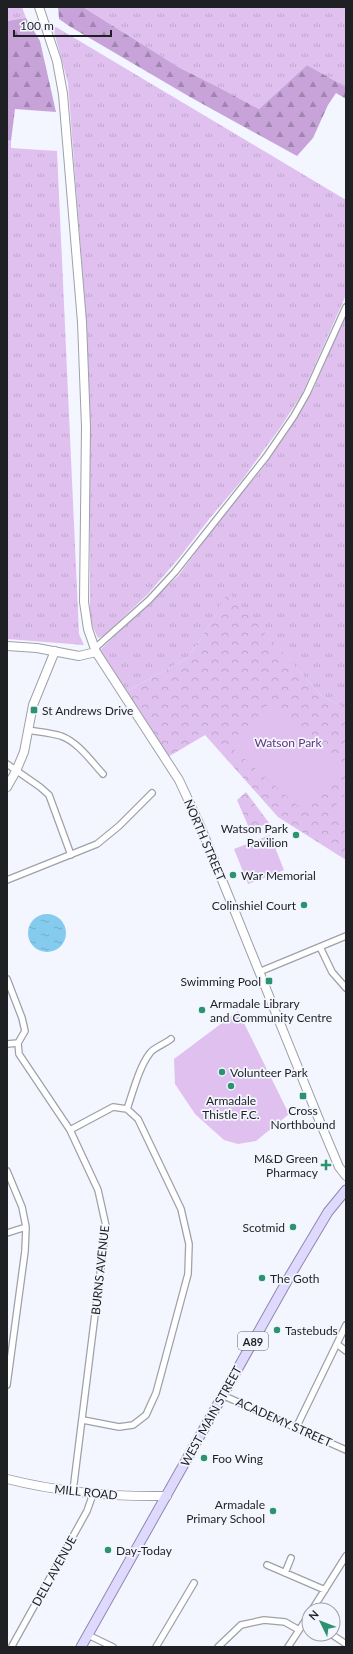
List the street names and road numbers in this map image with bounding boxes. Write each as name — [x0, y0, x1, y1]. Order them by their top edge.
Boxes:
street label: NORTH STREET — [181, 797, 229, 883]
street label: BURNS AVENUE — [88, 1224, 112, 1315]
road number: A89 — [238, 1332, 268, 1350]
street label: WEST MAIN STREET — [177, 1363, 245, 1469]
street label: ACADEMY STREET — [234, 1394, 334, 1450]
street label: MILL ROAD — [54, 1481, 118, 1503]
street label: DELL AVENUE — [28, 1533, 80, 1609]

